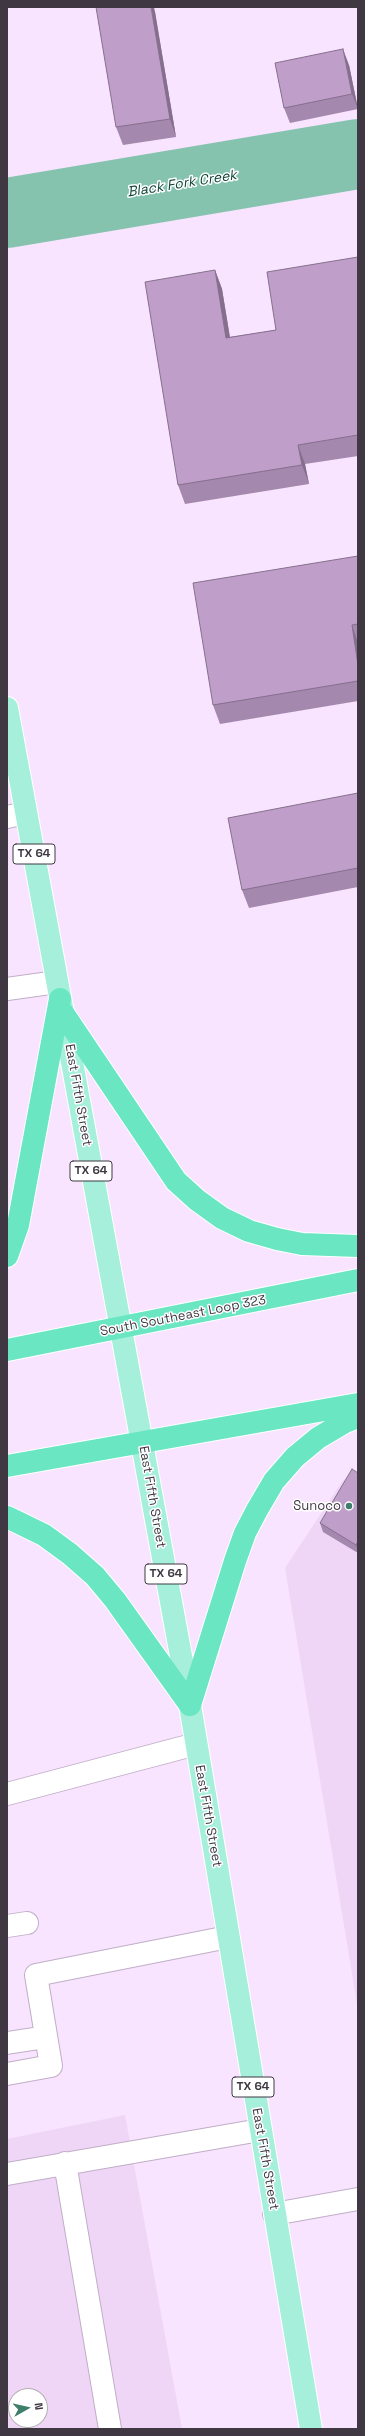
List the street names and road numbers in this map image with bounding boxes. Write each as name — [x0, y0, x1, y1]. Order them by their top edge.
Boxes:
road number: TX 64 — [13, 844, 55, 864]
street label: East Fifth Street — [61, 1043, 95, 1147]
road number: TX 64 — [70, 1161, 112, 1181]
street label: South Southeast Loop 323 — [99, 1292, 267, 1340]
street label: East Fifth Street — [135, 1445, 169, 1549]
road number: TX 64 — [145, 1564, 187, 1584]
street label: East Fifth Street — [191, 1764, 225, 1868]
road number: TX 64 — [232, 2077, 274, 2097]
street label: East Fifth Street — [248, 2107, 282, 2211]

